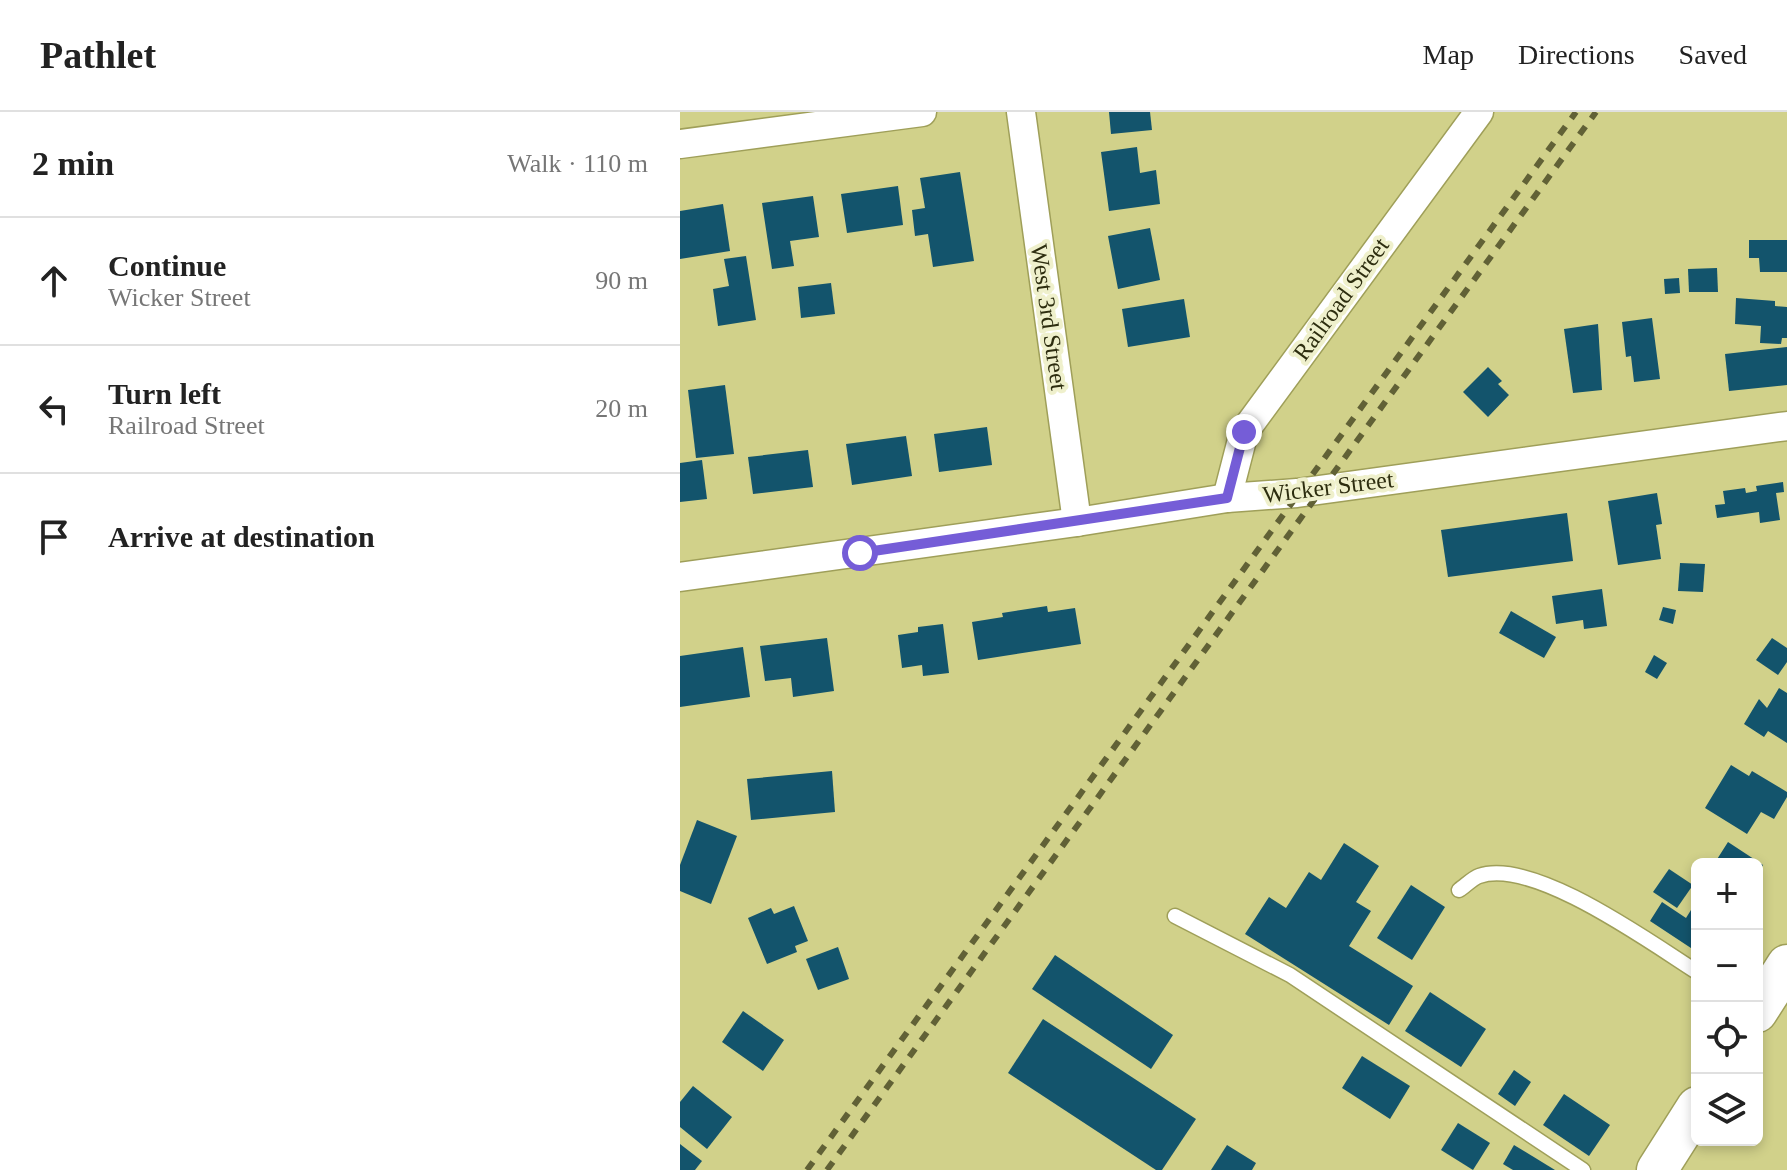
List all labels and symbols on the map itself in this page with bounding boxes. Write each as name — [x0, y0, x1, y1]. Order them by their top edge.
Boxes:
street label: Railroad Street — [1288, 233, 1394, 365]
street label: West 3rd Street — [1026, 242, 1072, 392]
route end — [1226, 414, 1262, 450]
street label: Wicker Street — [1261, 466, 1395, 508]
route start — [842, 535, 878, 571]

